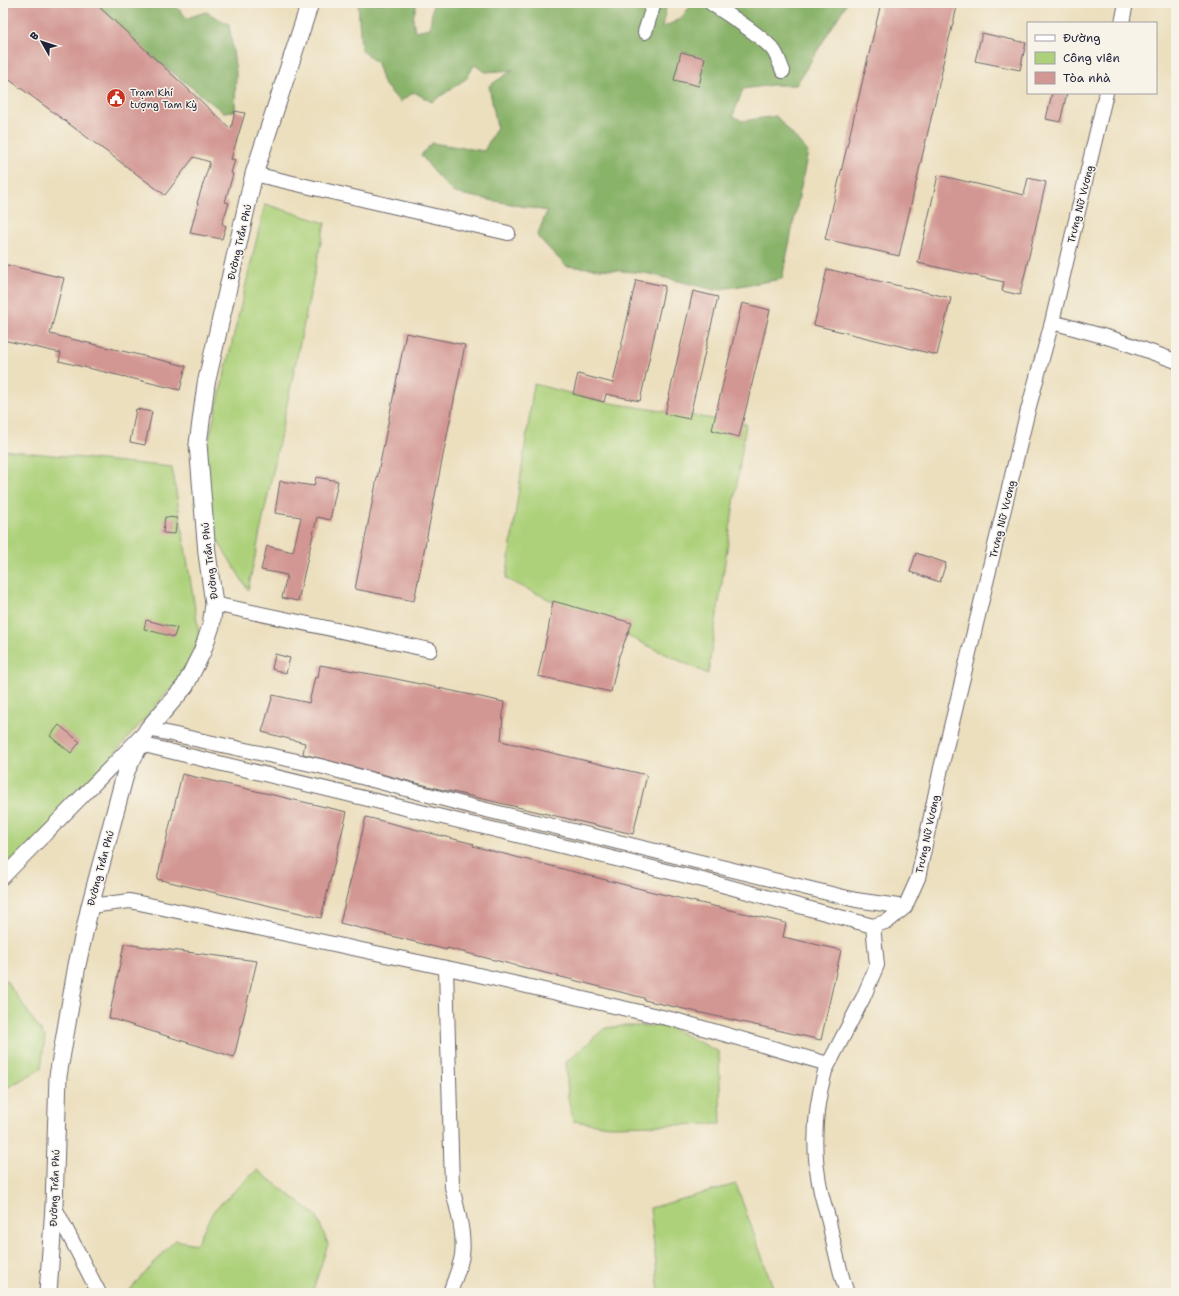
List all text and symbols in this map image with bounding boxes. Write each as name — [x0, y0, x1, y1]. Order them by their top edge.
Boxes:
north arrow — [22, 22, 62, 62]
legend — [1027, 22, 1157, 94]
text: B — [27, 29, 43, 43]
text: Đường — [1063, 30, 1101, 46]
text: Công viên — [1063, 50, 1120, 66]
text: Tòa nhà — [1063, 70, 1111, 86]
place label: Trạm Khí tượng Tam Kỳ — [130, 86, 197, 111]
public building icon: Trạm Khí tượng Tam Kỳ — [105, 87, 127, 109]
street label: Trưng Nữ Vương — [1065, 164, 1096, 244]
street label: Đường Trần Phú — [224, 203, 255, 281]
street label: Trưng Nữ Vương — [987, 479, 1018, 559]
street label: Đường Trần Phú — [198, 522, 221, 600]
street label: Trưng Nữ Vương — [913, 794, 942, 875]
street label: Đường Trần Phú — [84, 829, 117, 907]
street label: Đường Trần Phú — [47, 1149, 62, 1227]

